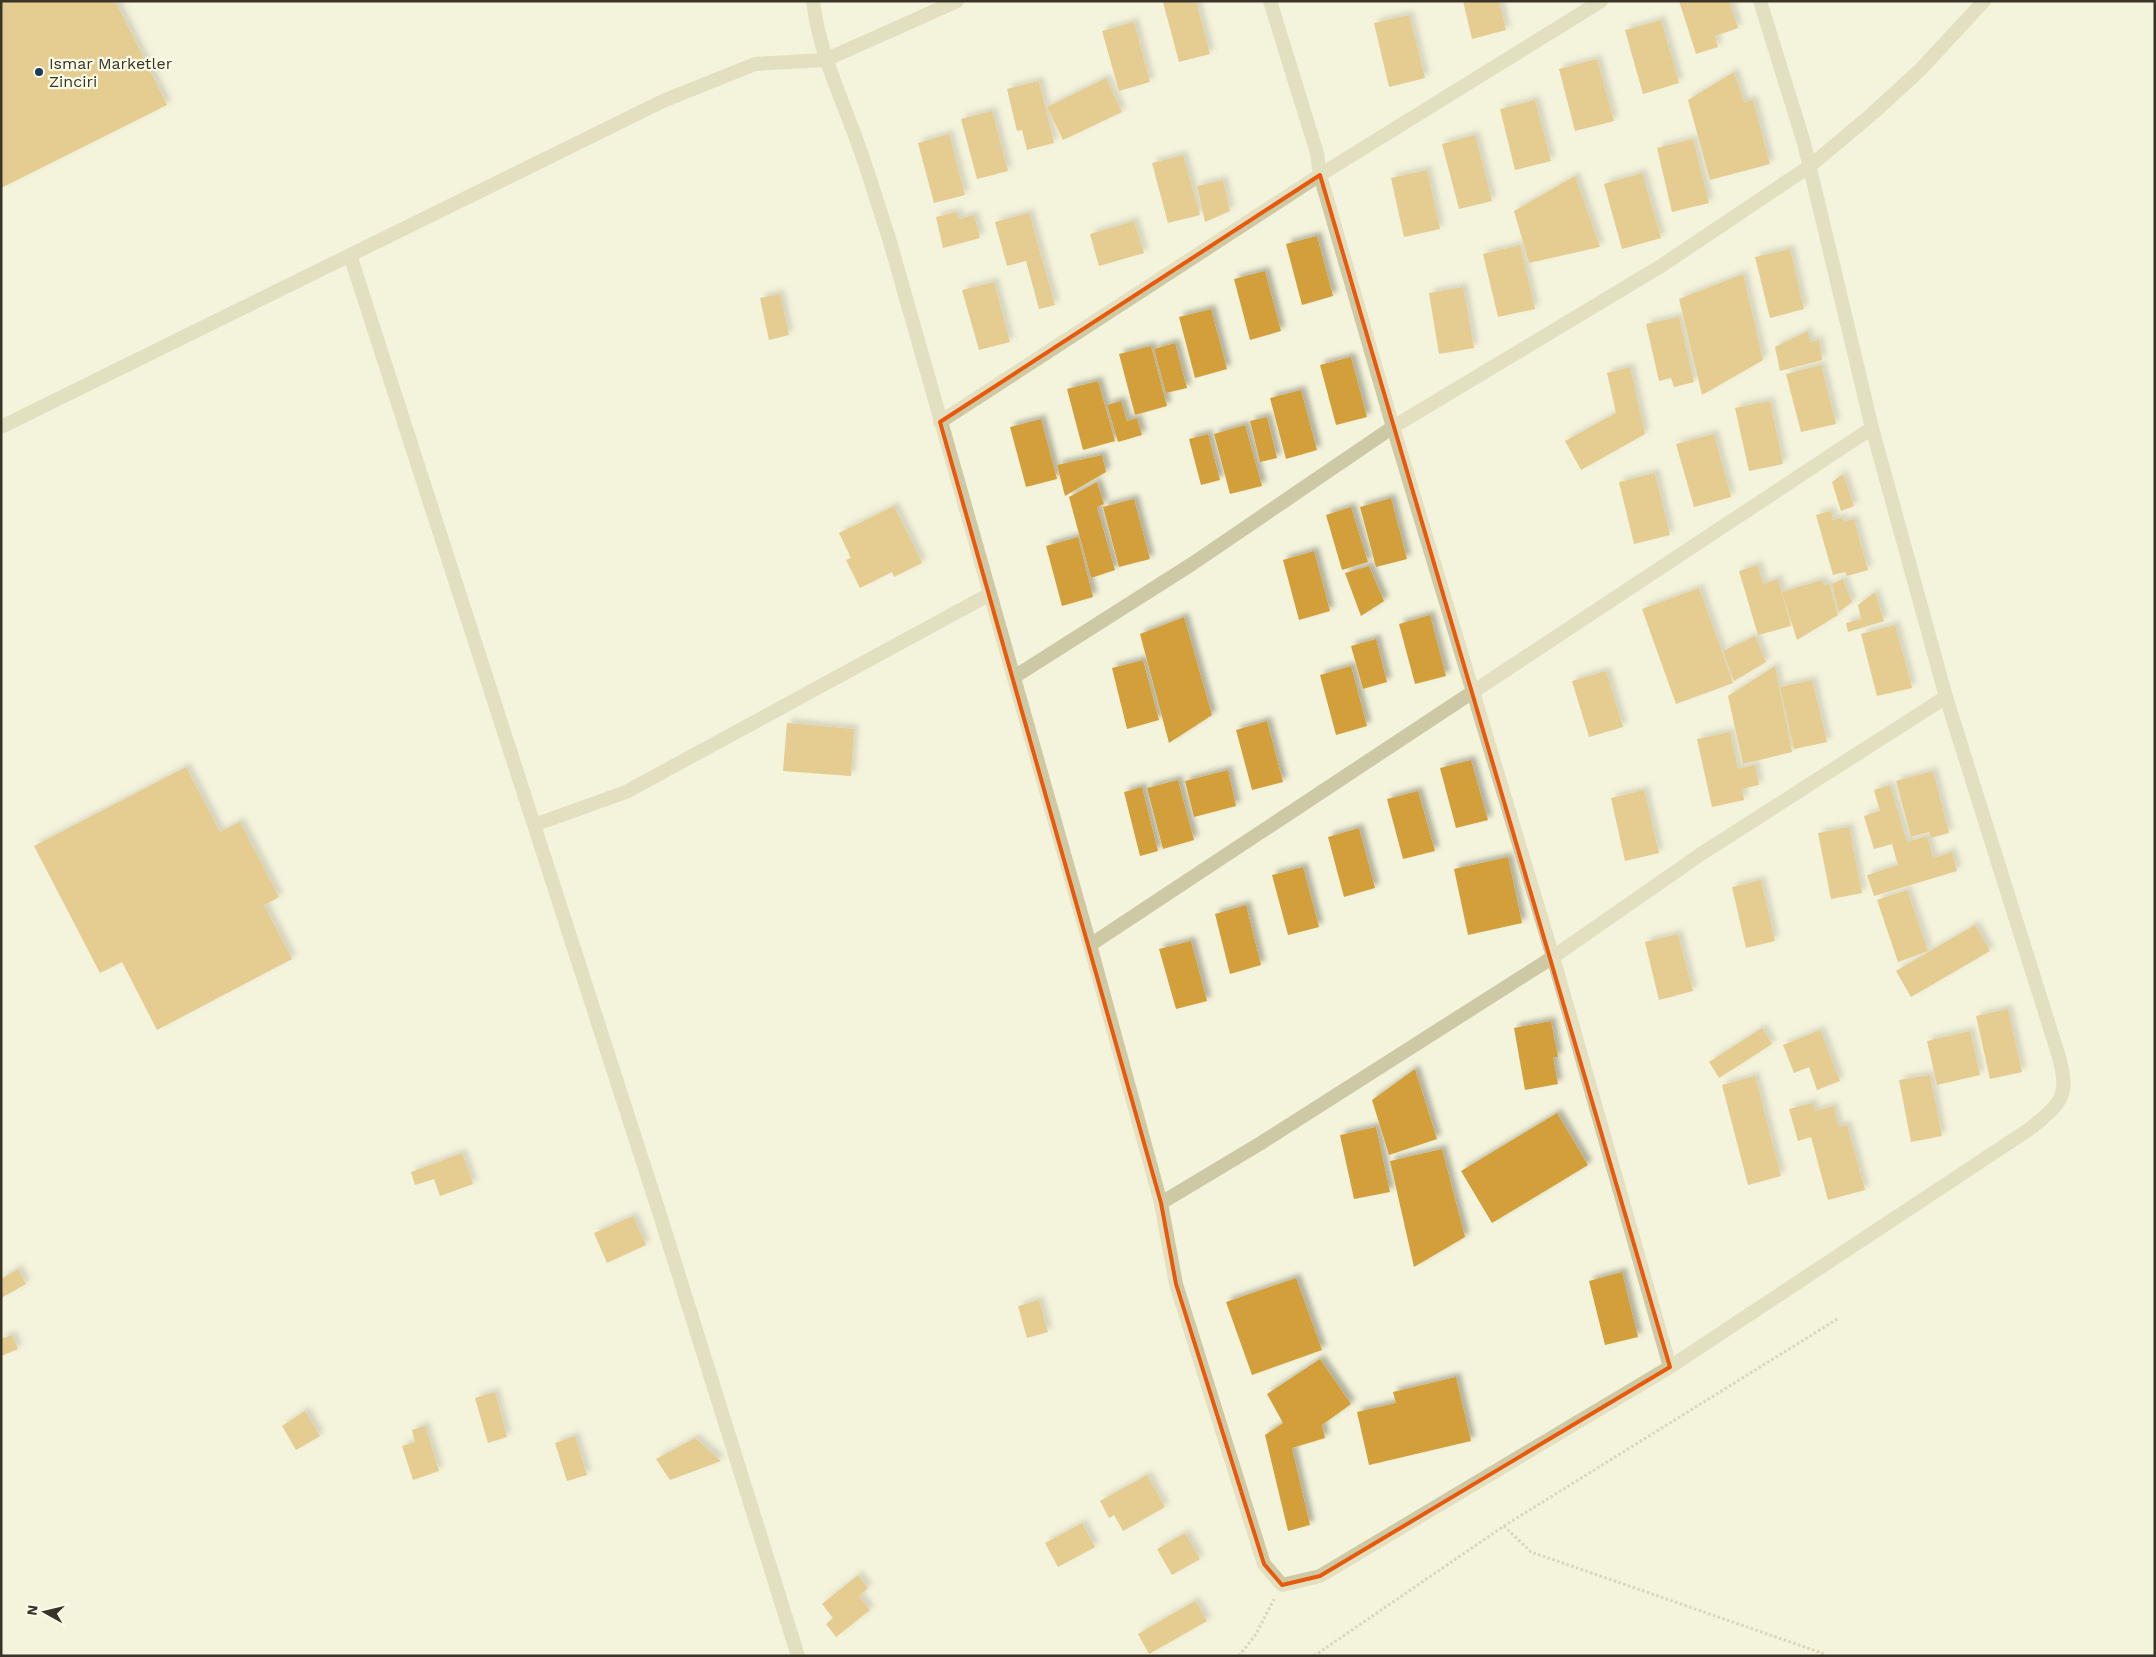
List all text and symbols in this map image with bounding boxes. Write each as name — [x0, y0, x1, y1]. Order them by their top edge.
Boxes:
place label: Ismar Marketler Zinciri — [49, 54, 173, 91]
marker: Ismar Marketler Zinciri — [33, 66, 45, 78]
north arrow — [20, 1587, 70, 1637]
text: N — [23, 1604, 41, 1616]

